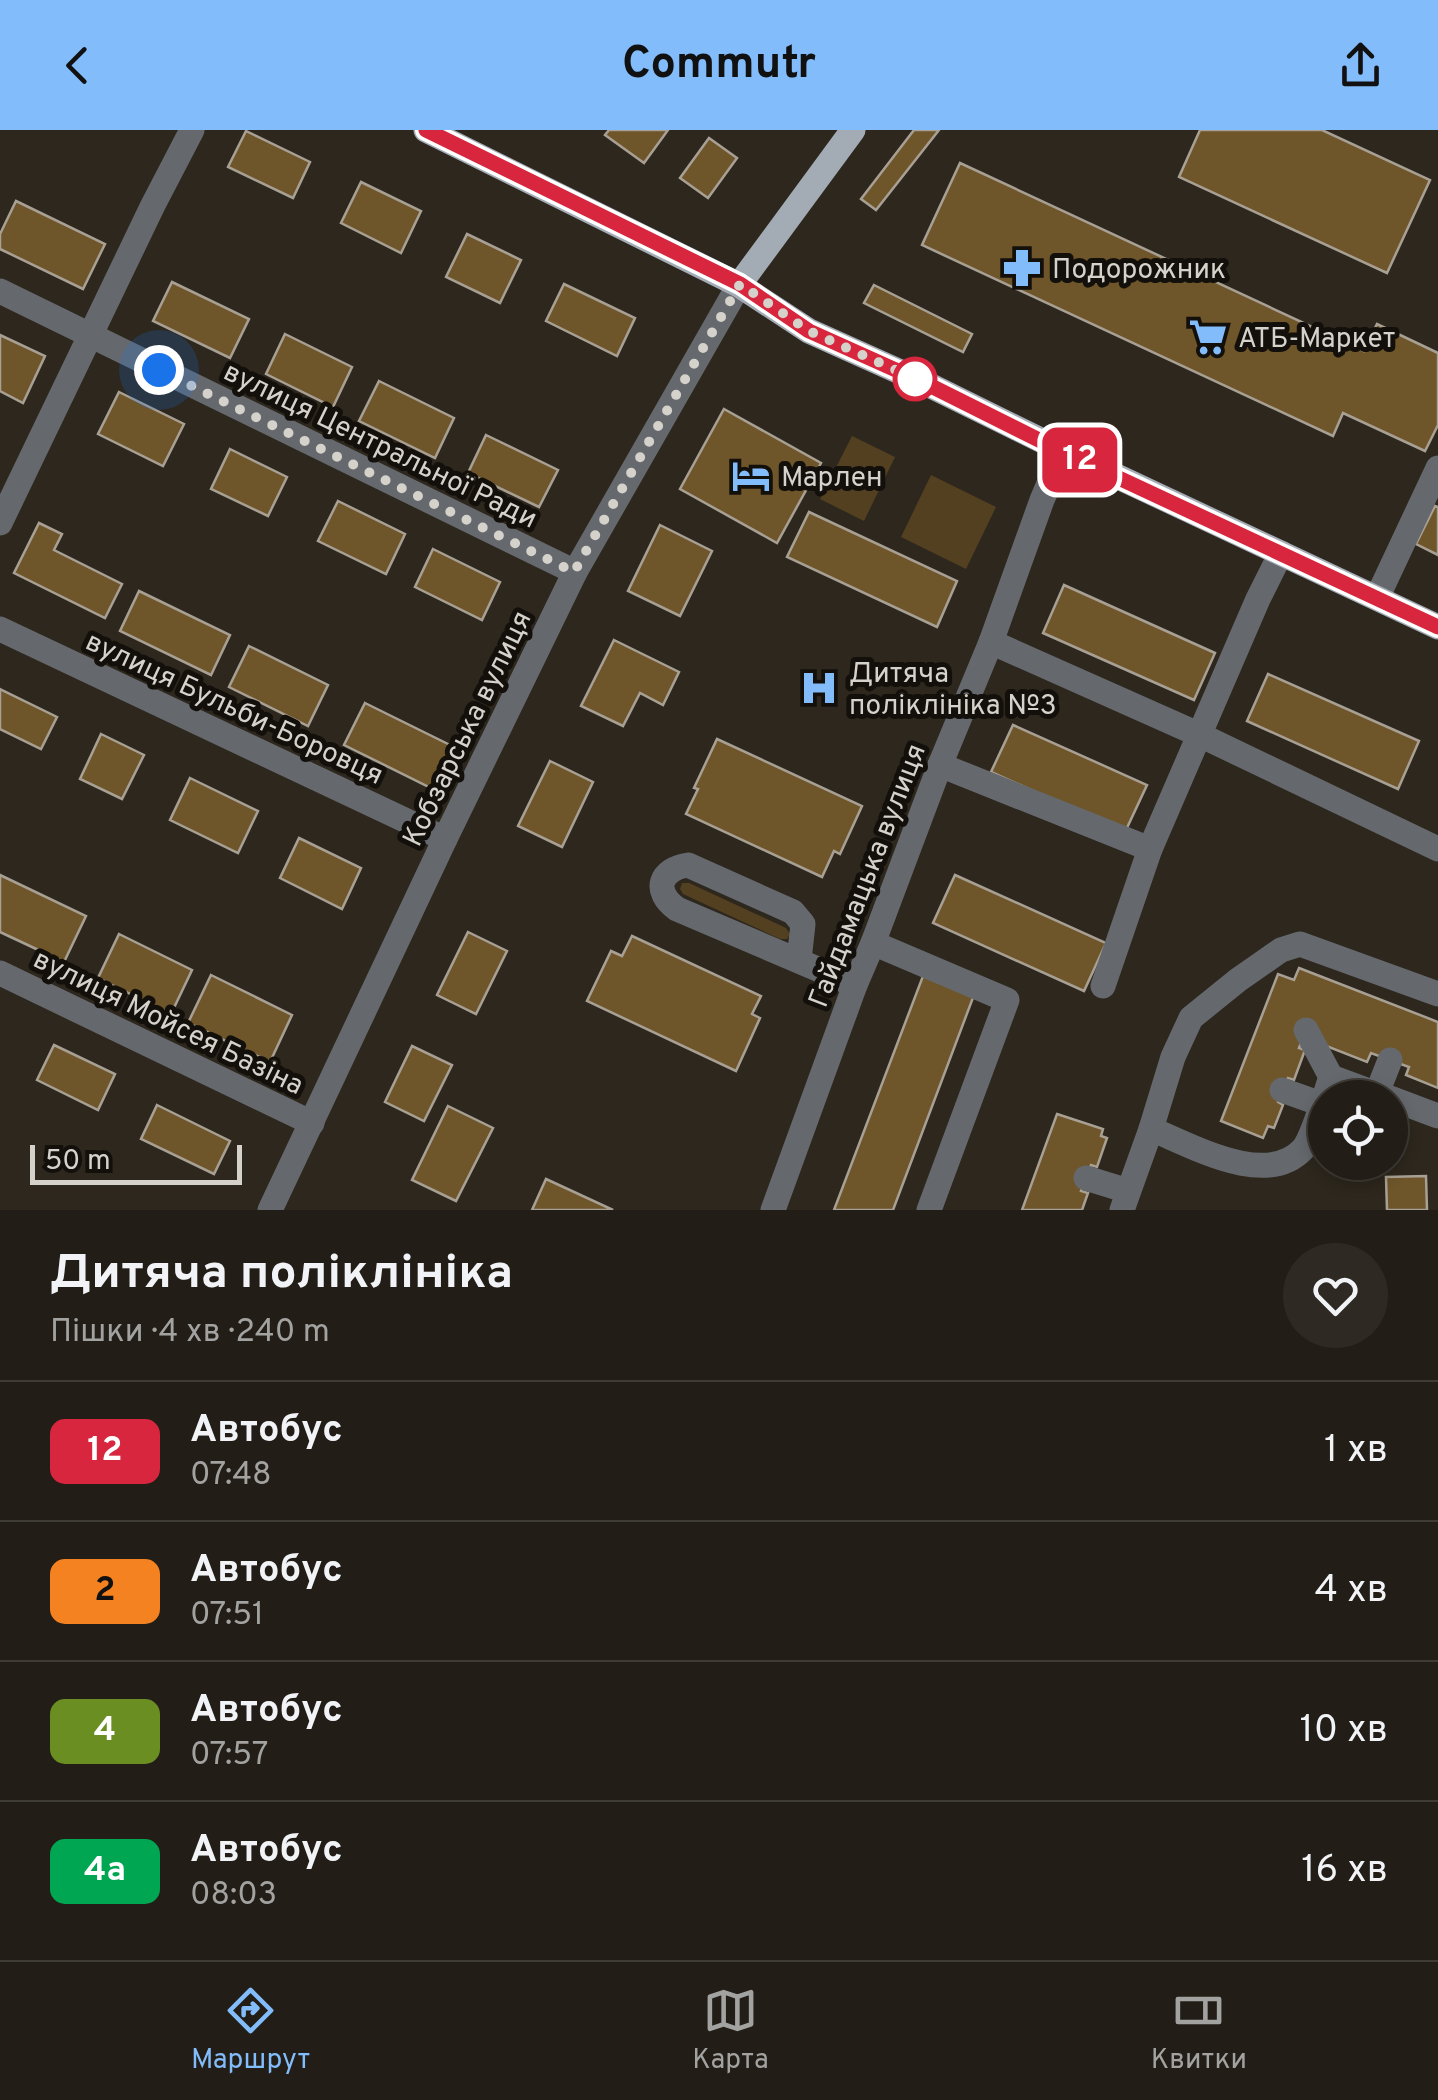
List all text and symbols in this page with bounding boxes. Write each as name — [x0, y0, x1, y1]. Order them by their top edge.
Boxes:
text: Commutr — [622, 37, 816, 94]
icon: back — [50, 38, 105, 93]
icon: share — [1333, 38, 1388, 93]
pharmacy icon: Подорожник — [1001, 247, 1043, 289]
place label: Подорожник — [1052, 253, 1226, 289]
supermarket icon: АТБ-Маркет — [1187, 316, 1229, 358]
place label: АТБ-Маркет — [1238, 322, 1395, 358]
your location — [134, 345, 184, 395]
street label: вулиця Центральної Ради — [217, 355, 542, 538]
unlabelled marker — [894, 358, 936, 400]
line badge: 12 — [1035, 428, 1125, 492]
text: 12 — [1062, 438, 1098, 482]
hotel icon: Марлен — [730, 455, 772, 497]
place label: Марлен — [781, 461, 883, 497]
street label: Кобзарська вулиця — [396, 606, 541, 853]
street label: вулиця Бульби-Боровця — [79, 625, 388, 795]
place label: Дитяча поліклініка №3 — [849, 657, 1057, 725]
hospital icon: Дитяча поліклініка №3 — [798, 667, 840, 709]
street label: Гайдамацька вулиця — [802, 739, 936, 1013]
street label: вулиця Мойсея Базіна — [27, 943, 309, 1105]
map controls — [1308, 1080, 1408, 1180]
button: locate — [1308, 1080, 1408, 1180]
scale bar — [30, 1140, 242, 1184]
text: 50 m — [45, 1144, 111, 1180]
button: heart — [1283, 1243, 1388, 1348]
text: Дитяча поліклініка — [50, 1245, 513, 1305]
text: Пішки · 4 хв · 240 m — [50, 1313, 330, 1353]
text: Автобус — [190, 1407, 343, 1456]
text: 1 хв — [1324, 1427, 1388, 1476]
text: 12 — [87, 1429, 123, 1473]
text: 07:48 — [190, 1456, 272, 1496]
text: Автобус — [190, 1547, 343, 1596]
text: 4 хв — [1314, 1567, 1388, 1616]
text: 2 — [94, 1569, 116, 1613]
text: 07:51 — [190, 1596, 264, 1636]
text: Автобус — [190, 1687, 343, 1736]
text: 10 хв — [1299, 1707, 1388, 1756]
text: 4 — [94, 1709, 116, 1753]
text: 07:57 — [190, 1736, 268, 1776]
text: Автобус — [190, 1827, 343, 1876]
text: 16 хв — [1301, 1847, 1388, 1896]
text: 4а — [84, 1849, 126, 1893]
text: 08:03 — [190, 1876, 277, 1916]
tab: Маршрут — [191, 1983, 310, 2079]
tab: Карта — [692, 1983, 769, 2079]
tab: Квитки — [1151, 1983, 1247, 2079]

